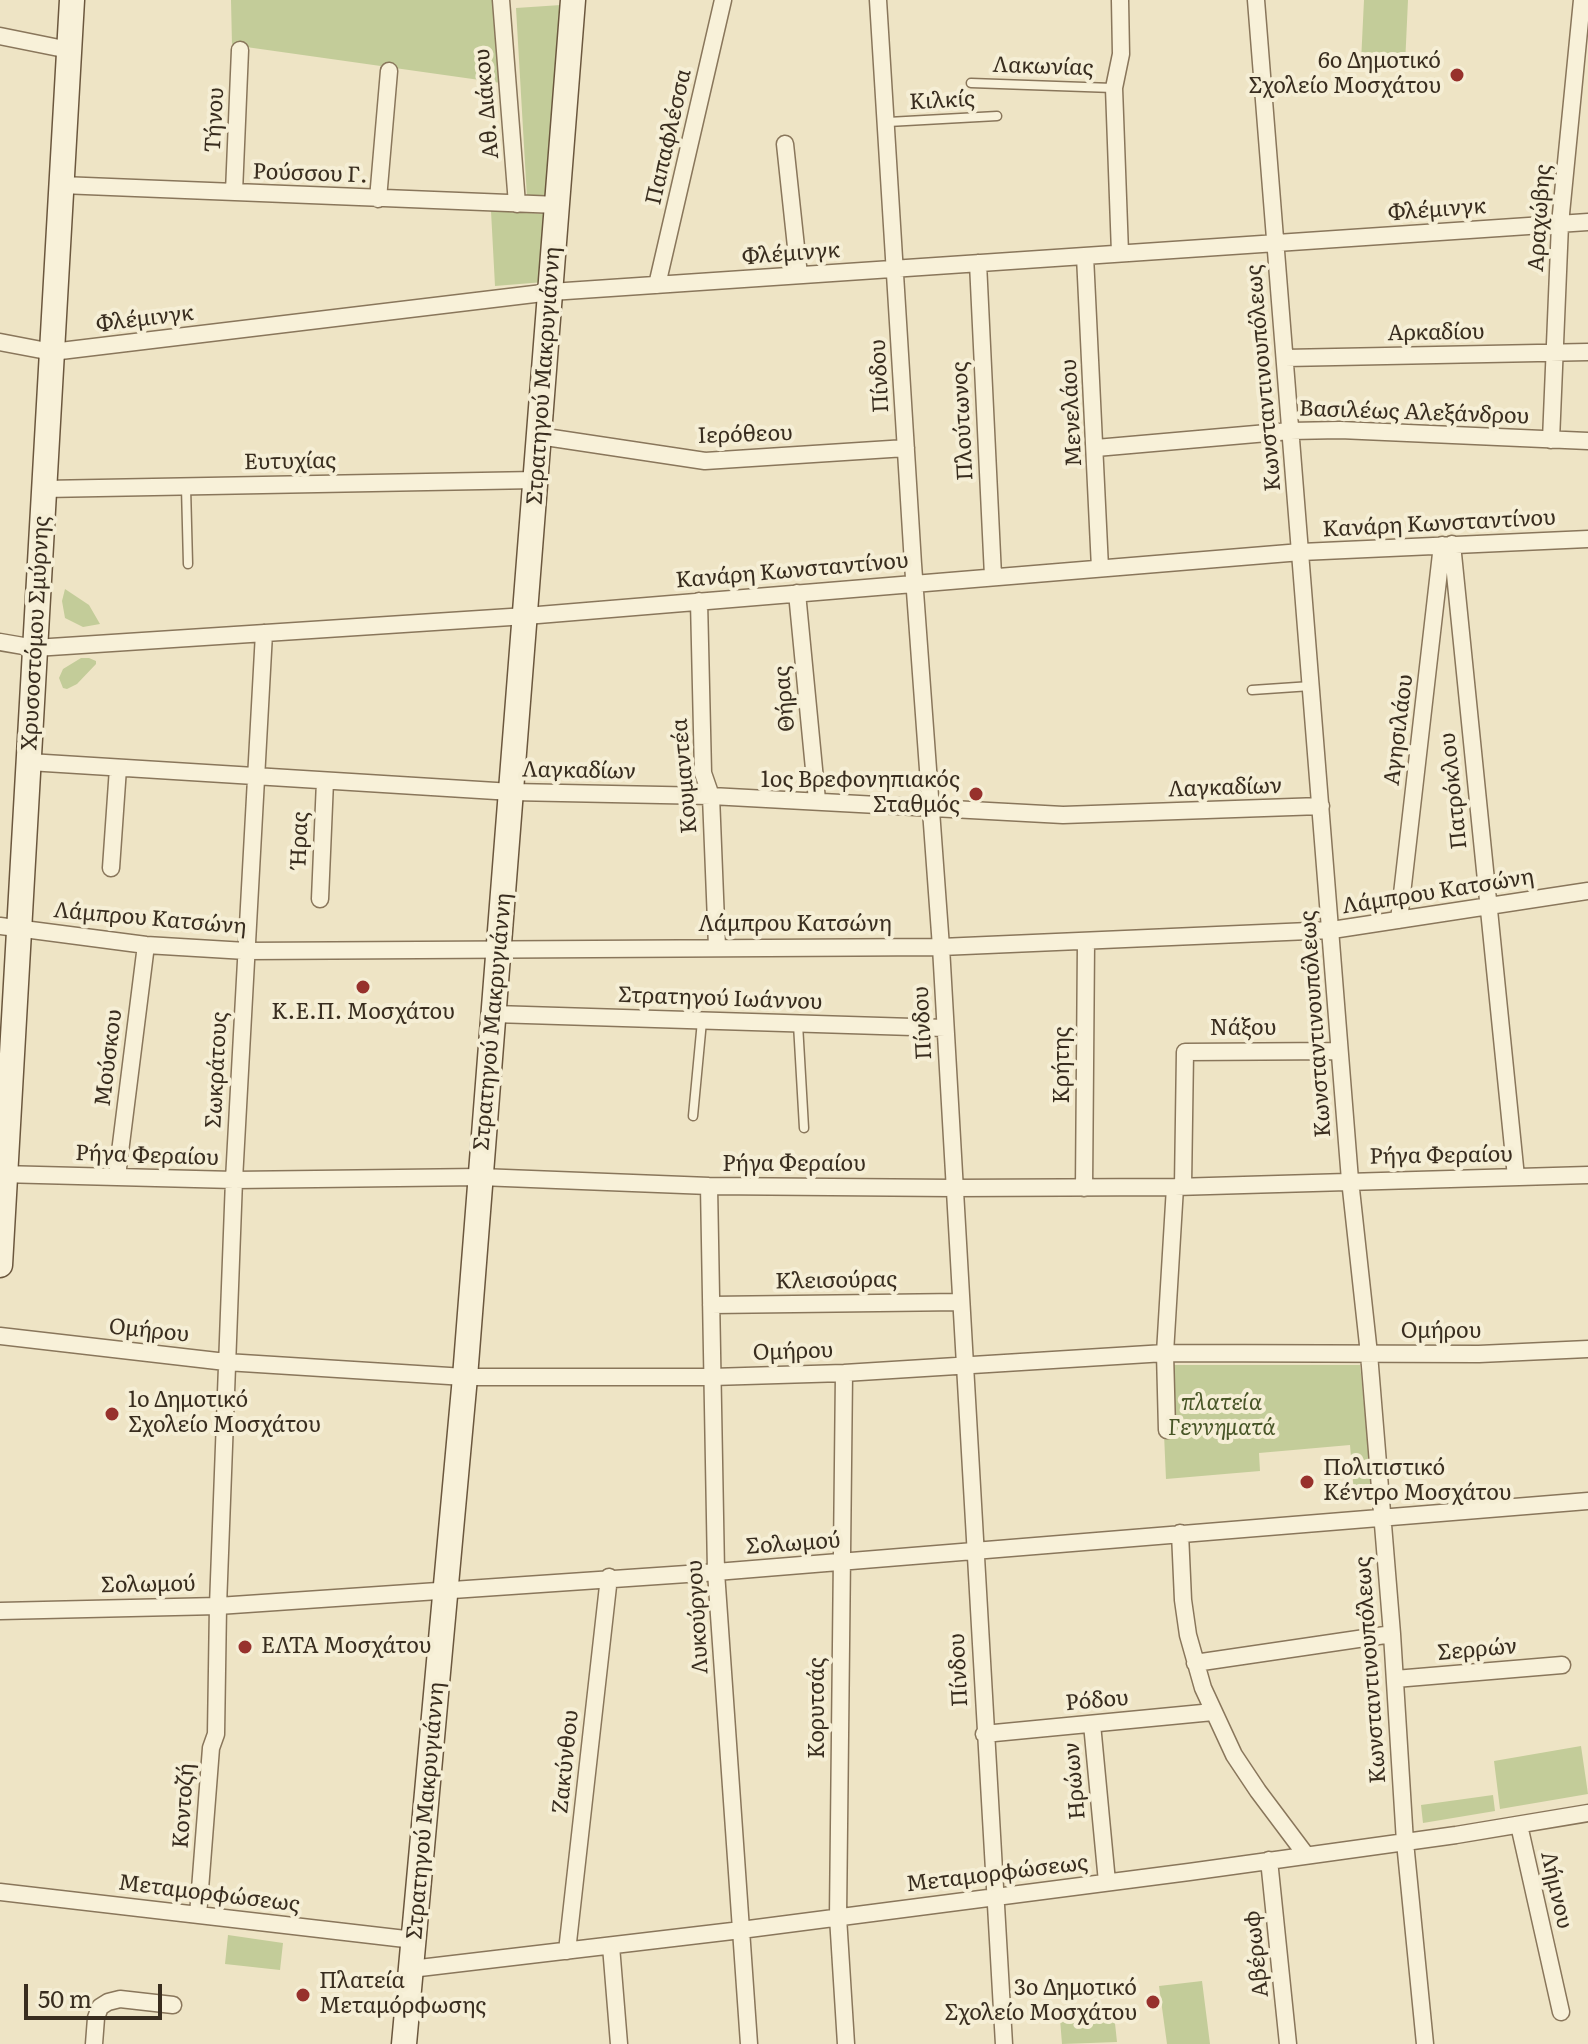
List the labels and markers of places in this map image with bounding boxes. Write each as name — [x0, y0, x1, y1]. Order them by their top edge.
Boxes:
place label: 6ο Δημοτικό Σχολείο Μοσχάτου — [1248, 49, 1441, 100]
marker: 6ο Δημοτικό Σχολείο Μοσχάτου — [1448, 66, 1466, 84]
place label: 1ος Βρεφονηπιακός Σταθμός — [761, 768, 960, 820]
marker: 1ος Βρεφονηπιακός Σταθμός — [967, 785, 985, 803]
marker: Κ.Ε.Π. Μοσχάτου — [354, 978, 372, 996]
place label: Κ.Ε.Π. Μοσχάτου — [271, 1000, 455, 1026]
place label: 1ο Δημοτικό Σχολείο Μοσχάτου — [128, 1388, 321, 1440]
marker: 1ο Δημοτικό Σχολείο Μοσχάτου — [103, 1405, 121, 1423]
place label: Πολιτιστικό Κέντρο Μοσχάτου — [1323, 1456, 1511, 1508]
marker: Πολιτιστικό Κέντρο Μοσχάτου — [1298, 1473, 1316, 1491]
place label: ΕΛΤΑ Μοσχάτου — [261, 1634, 431, 1660]
marker: ΕΛΤΑ Μοσχάτου — [236, 1638, 254, 1656]
place label: Πλατεία Μεταμόρφωσης — [319, 1969, 486, 2020]
place label: 3ο Δημοτικό Σχολείο Μοσχάτου — [944, 1976, 1137, 2028]
marker: Πλατεία Μεταμόρφωσης — [294, 1986, 312, 2004]
marker: 3ο Δημοτικό Σχολείο Μοσχάτου — [1144, 1993, 1162, 2011]

